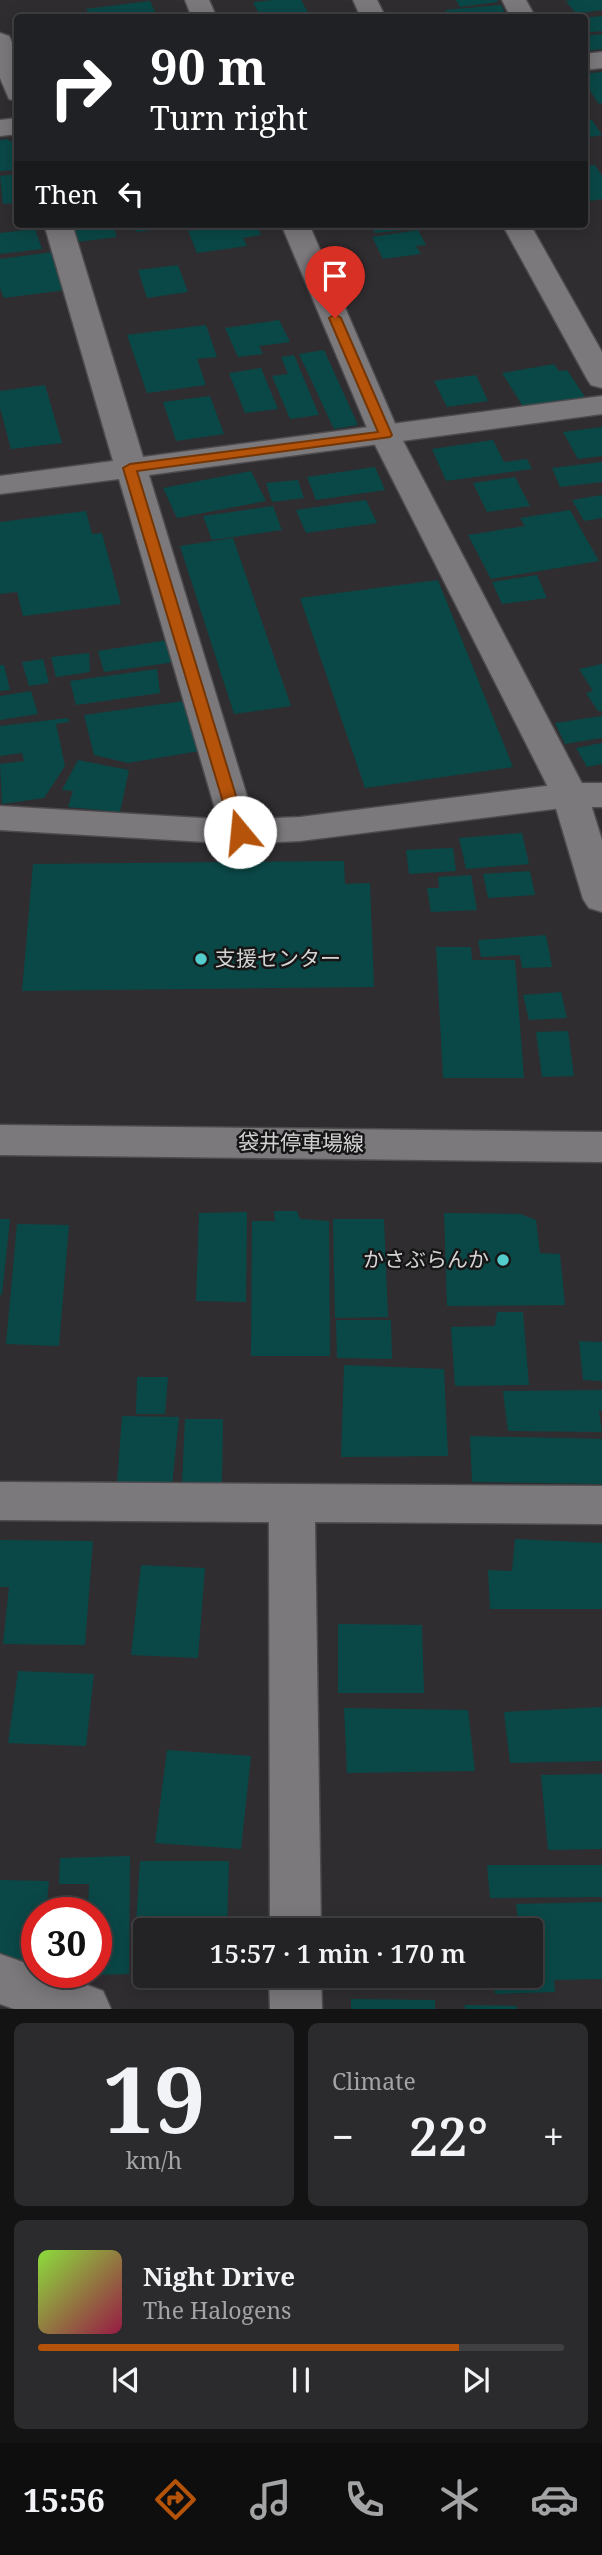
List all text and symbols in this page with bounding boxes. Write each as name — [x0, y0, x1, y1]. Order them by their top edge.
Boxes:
text: 90 m — [150, 33, 266, 99]
icon: right — [35, 42, 126, 133]
text: Turn right — [150, 96, 308, 139]
icon: left — [112, 175, 150, 213]
text: Then — [35, 176, 98, 212]
pin — [305, 246, 365, 318]
icon: arrive — [316, 257, 354, 295]
position arrow — [203, 795, 277, 869]
place label: 支援センター — [215, 944, 341, 972]
marker: 支援センター — [193, 951, 209, 967]
street label: 袋井停車場線 — [238, 1127, 364, 1157]
place label: かさぶらんか — [363, 1245, 489, 1273]
marker: かさぶらんか — [495, 1252, 511, 1268]
speed limit sign: 30 — [21, 1897, 112, 1988]
text: 15:57 · 1 min · 170 m — [210, 1935, 466, 1971]
text: 19 — [103, 2036, 205, 2160]
text: Climate — [332, 2065, 416, 2097]
text: 22° — [409, 2100, 488, 2171]
text: − — [332, 2110, 354, 2162]
text: + — [543, 2110, 564, 2162]
text: km/h — [126, 2144, 182, 2176]
text: Night Drive — [143, 2258, 295, 2294]
text: The Halogens — [143, 2294, 291, 2326]
icon: previous — [107, 2361, 145, 2399]
icon: pause — [282, 2361, 320, 2399]
icon: next — [457, 2361, 495, 2399]
icon: directions — [151, 2475, 200, 2524]
icon: music — [246, 2475, 295, 2524]
icon: phone — [340, 2475, 389, 2524]
icon: climate — [435, 2475, 484, 2524]
icon: car — [530, 2475, 579, 2524]
text: 15:56 — [23, 2478, 105, 2521]

